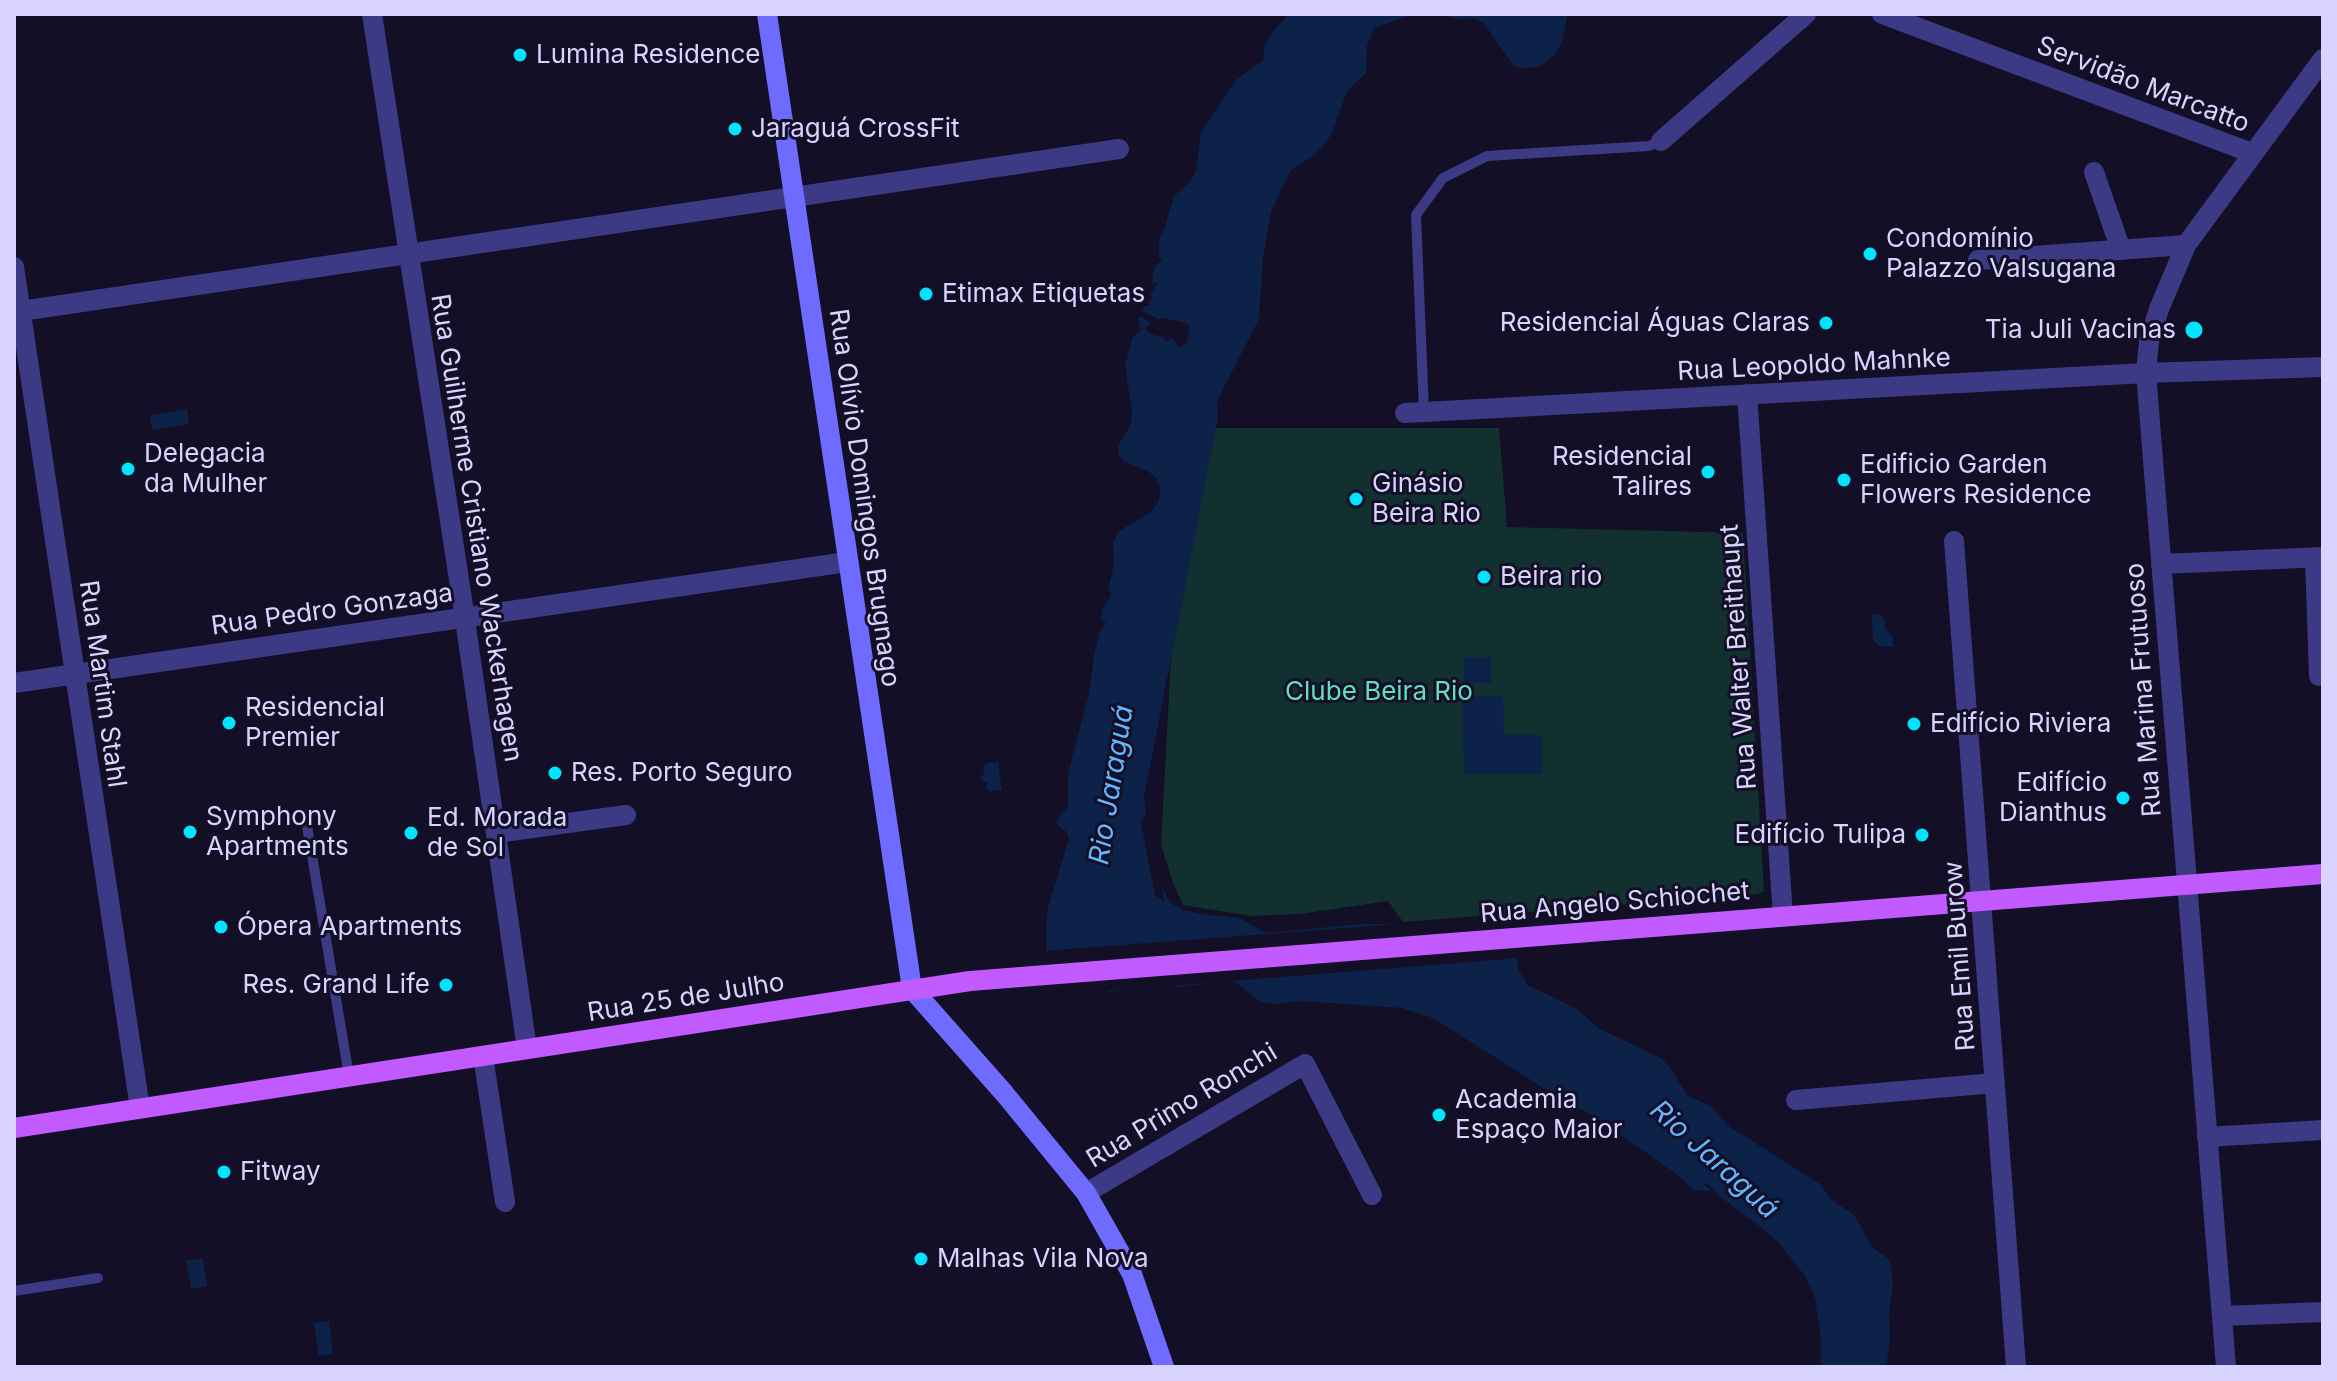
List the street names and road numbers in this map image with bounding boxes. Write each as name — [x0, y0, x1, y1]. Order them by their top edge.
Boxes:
street label: Servidão Marcatto — [2032, 30, 2254, 140]
street label: Rua Guilherme Cristiano Wackerhagen — [424, 292, 528, 764]
street label: Rua Olívio Domingos Brugnago — [822, 307, 906, 689]
street label: Rua Leopoldo Mahnke — [1676, 342, 1952, 388]
street label: Rua Walter Breithaupt — [1714, 523, 1764, 791]
street label: Rua Marina Frutuoso — [2120, 562, 2168, 818]
street label: Rua Martim Stahl — [72, 578, 132, 790]
street label: Rua Pedro Gonzaga — [209, 578, 455, 642]
street label: Rua Emil Burow — [1938, 860, 1982, 1052]
street label: Rua Angelo Schiochet — [1479, 876, 1751, 930]
street label: Rua 25 de Julho — [585, 967, 787, 1029]
street label: Rua Primo Ronchi — [1081, 1037, 1283, 1175]

